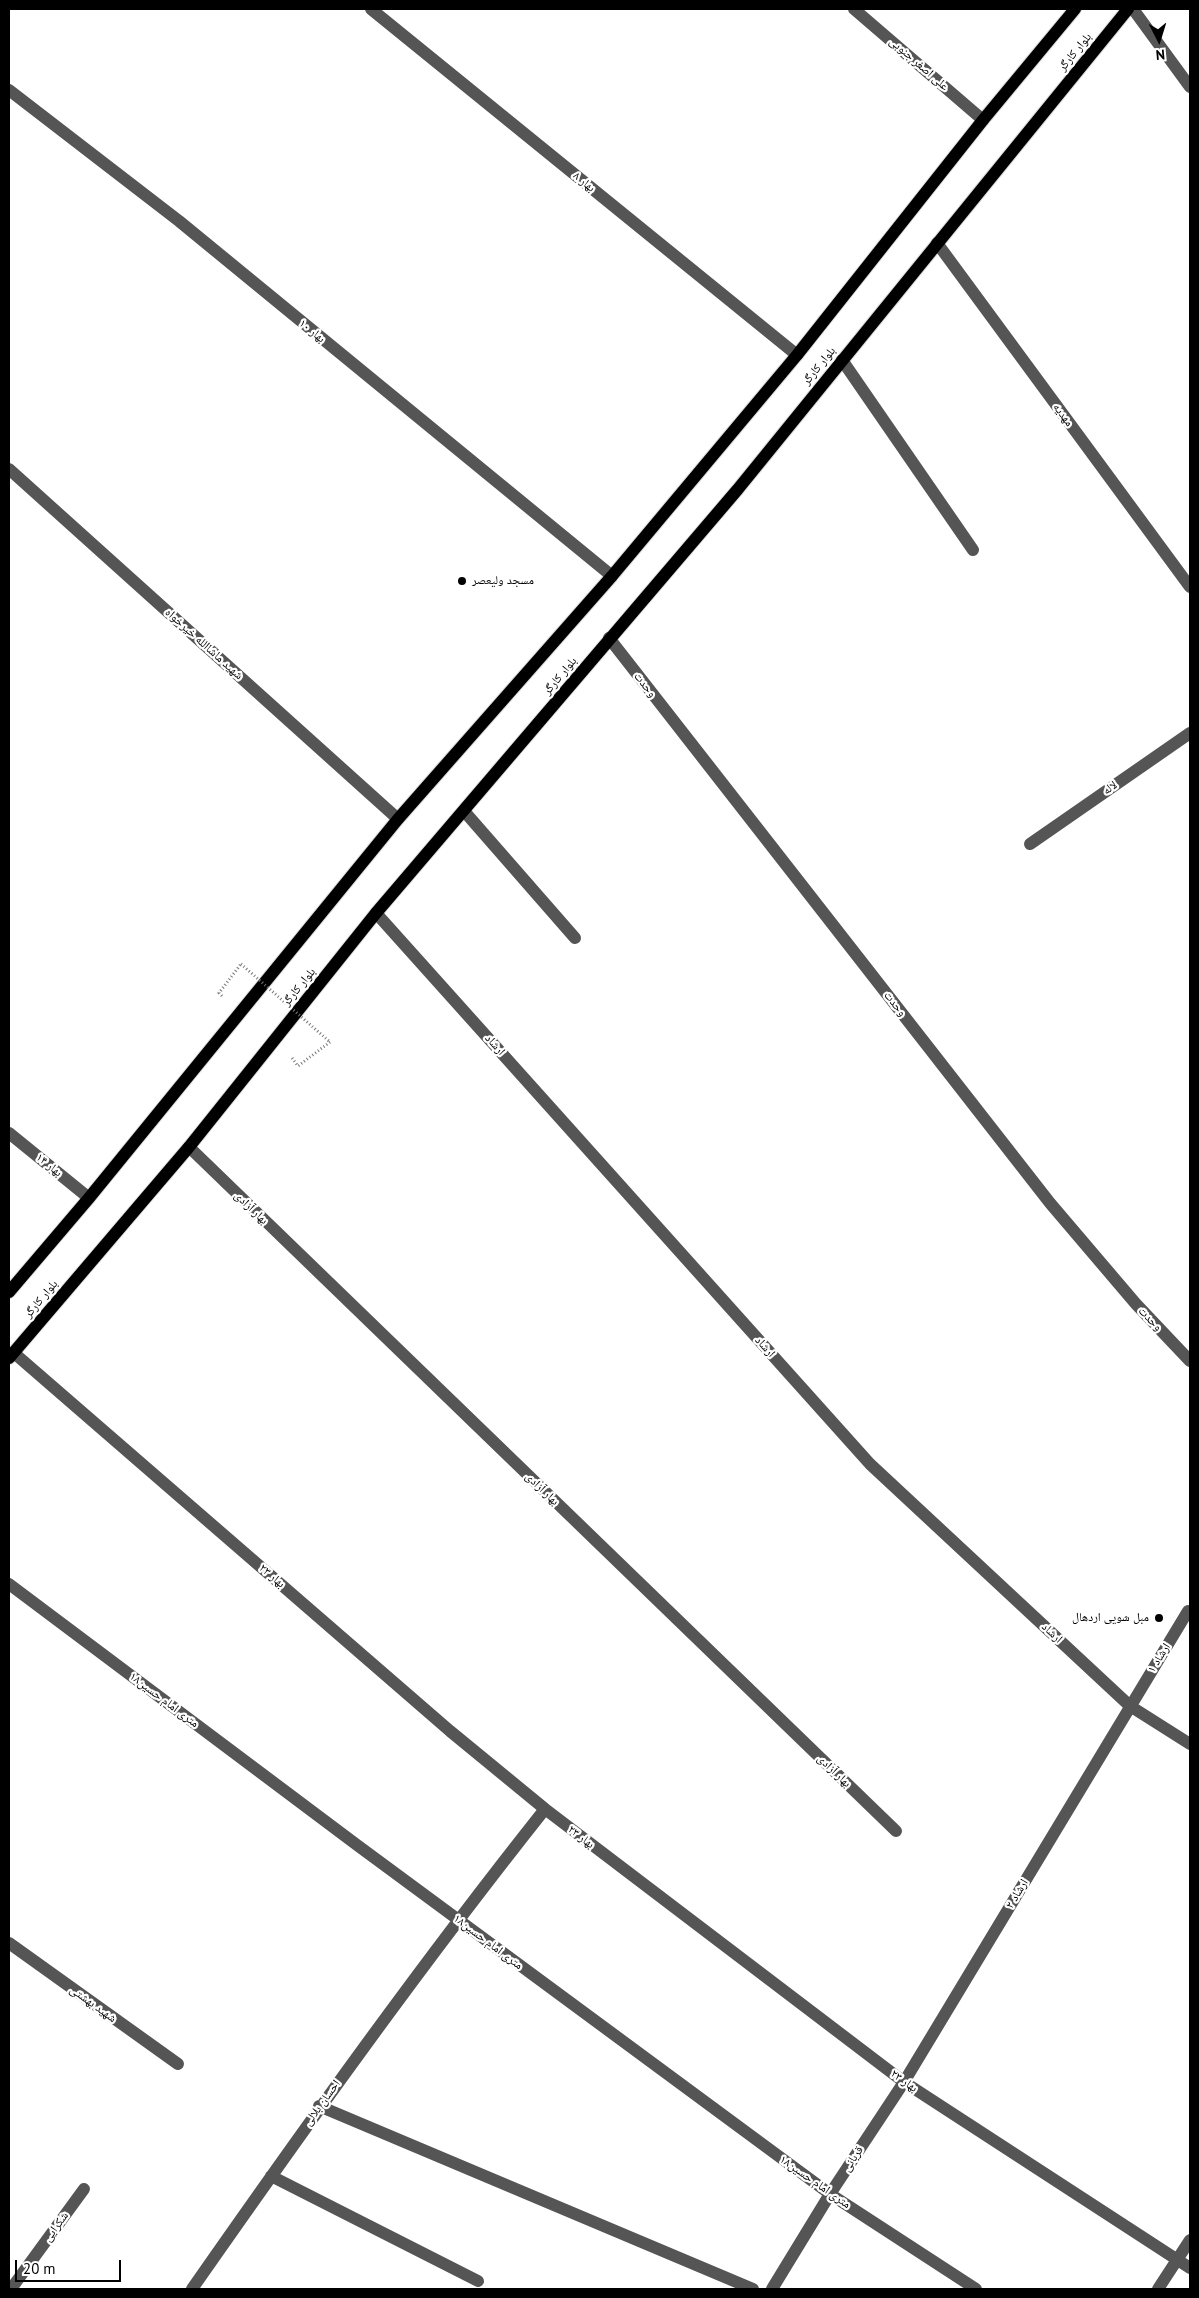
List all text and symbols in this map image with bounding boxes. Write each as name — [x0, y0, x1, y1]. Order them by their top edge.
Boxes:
north arrow — [1134, 15, 1184, 65]
street label: بلوار کارگر — [1055, 30, 1095, 74]
street label: علی اصغر جنوبی — [886, 34, 952, 94]
text: N — [1155, 46, 1166, 64]
street label: بهار ۸ — [570, 169, 598, 195]
street label: بهار ۱۰ — [296, 316, 328, 346]
street label: بلوار کارگر — [799, 344, 839, 388]
street label: مهدیه — [1050, 401, 1076, 429]
place label: مسجد ولیعصر — [472, 574, 534, 588]
marker: مسجد ولیعصر — [456, 575, 468, 587]
street label: شهید ماشاالله خیرخواه — [162, 605, 246, 683]
street label: بلوار کارگر — [540, 654, 580, 698]
street label: وحدت — [631, 669, 659, 701]
street label: لاله — [1100, 778, 1120, 798]
street label: بلوار کارگر — [279, 965, 319, 1009]
street label: وحدت — [881, 988, 909, 1020]
street label: ارشاد — [482, 1031, 508, 1059]
street label: بهار ۱۴ — [33, 1150, 65, 1180]
street label: بهار آزادی — [231, 1188, 271, 1228]
street label: بلوار کارگر — [21, 1277, 61, 1321]
street label: وحدت — [1135, 1304, 1165, 1334]
street label: ارشاد — [752, 1333, 778, 1361]
street label: بهار آزادی — [522, 1469, 562, 1509]
street label: بهار ۲۳ — [256, 1561, 288, 1591]
place label: مبل شویی اردهال — [1072, 1611, 1149, 1625]
marker: مبل شویی اردهال — [1153, 1612, 1165, 1624]
street label: ارشاد — [1039, 1620, 1065, 1646]
street label: ارشاد ۱ — [1144, 1641, 1174, 1675]
street label: ۱۸متری امام حسین — [126, 1669, 202, 1731]
street label: بهار آزادی — [814, 1751, 854, 1791]
street label: بهار ۲۳ — [565, 1822, 597, 1852]
street label: ارشاد ۲ — [1003, 1877, 1031, 1911]
street label: ۱۸متری امام حسین — [450, 1911, 526, 1973]
street label: شهید بهشتی — [67, 1982, 119, 2026]
street label: بهار ۲۳ — [888, 2067, 920, 2095]
street label: احسان بلالی — [301, 2077, 343, 2129]
street label: قربانی — [839, 2143, 867, 2175]
street label: ۱۸متری امام حسین — [777, 2152, 853, 2212]
street label: شکرایی — [40, 2209, 72, 2245]
scale bar — [18, 2250, 124, 2282]
text: 20 m — [23, 2259, 56, 2278]

